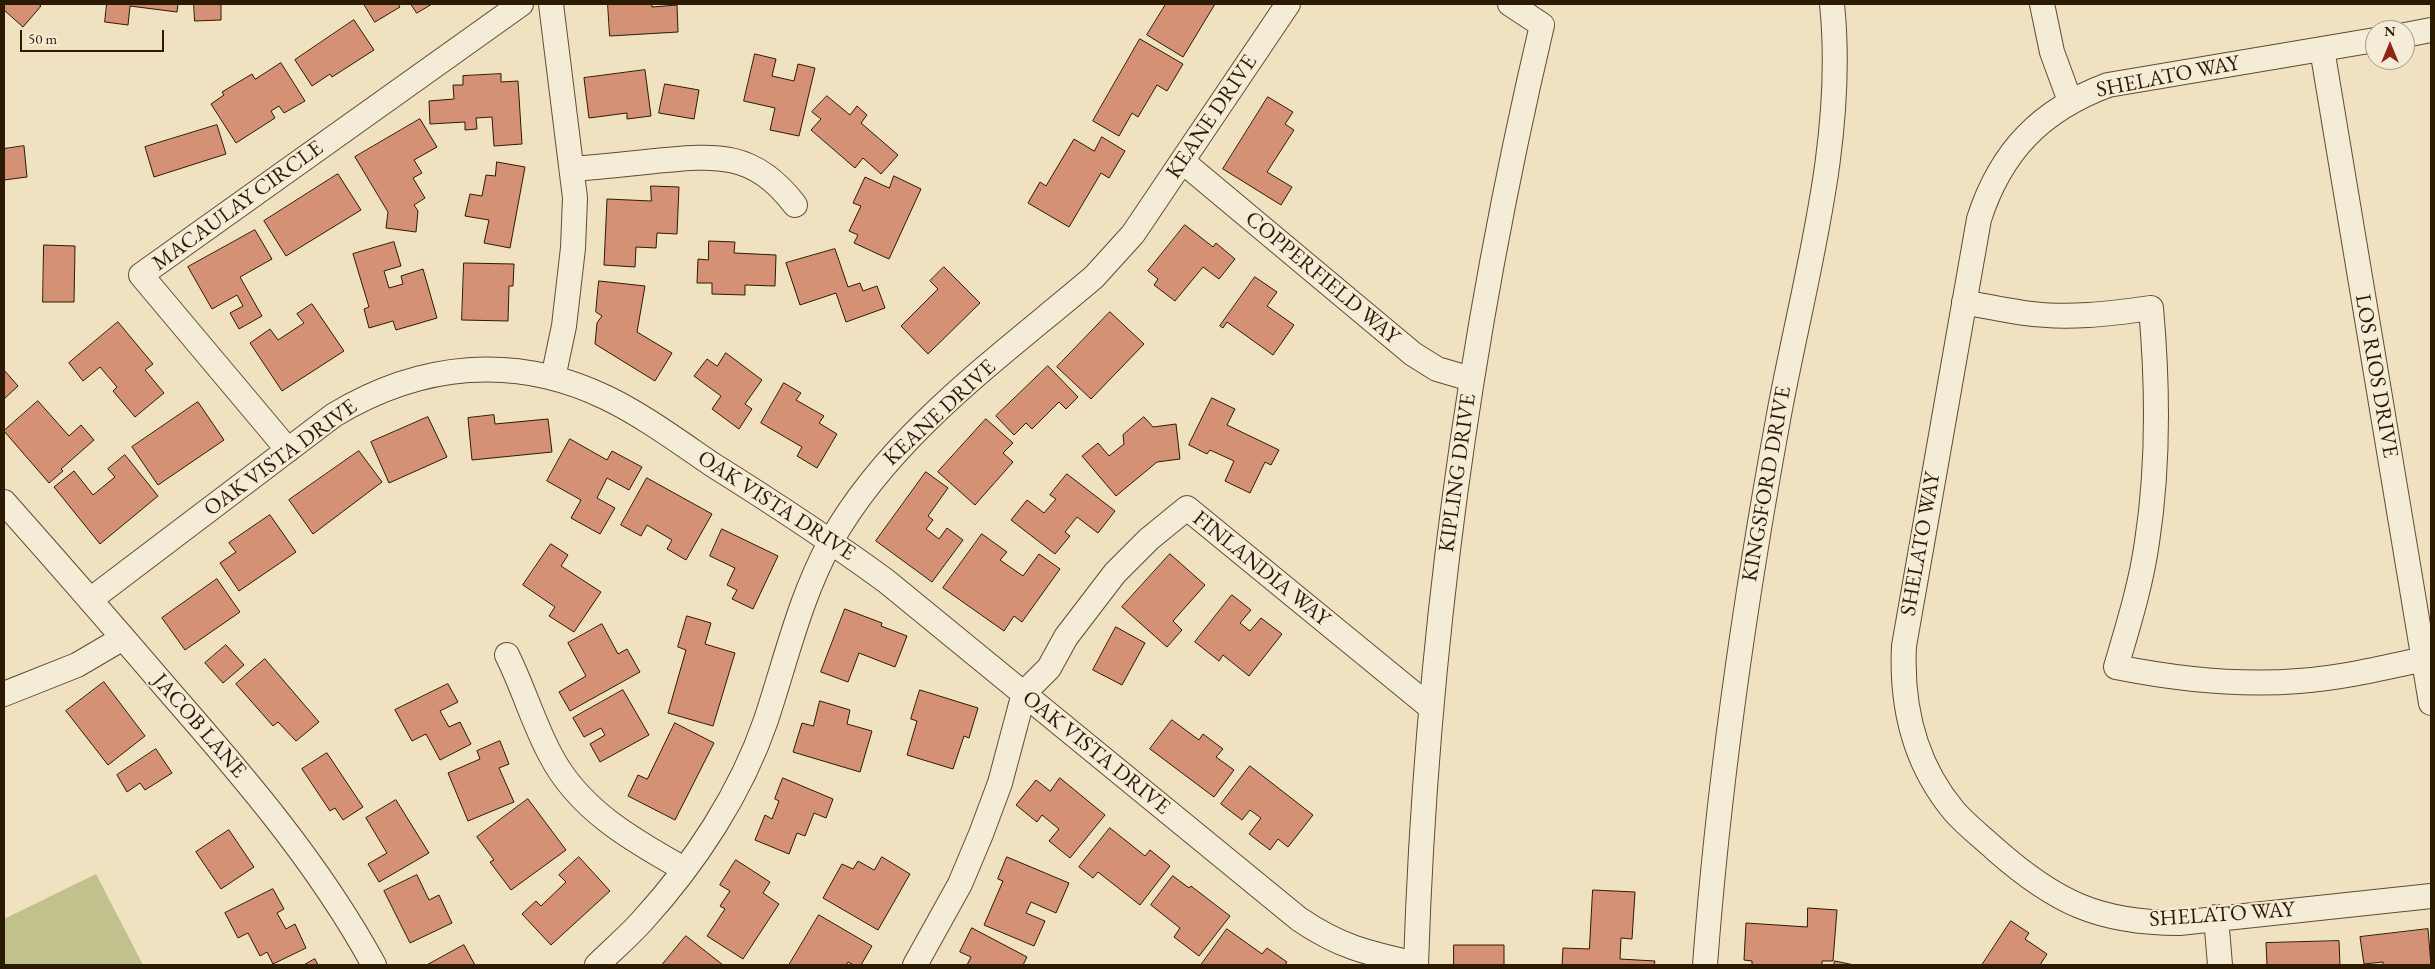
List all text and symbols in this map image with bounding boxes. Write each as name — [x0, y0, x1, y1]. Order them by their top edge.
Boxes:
scale bar — [22, 20, 166, 52]
north arrow — [2365, 20, 2415, 70]
text: N — [2384, 22, 2396, 40]
text: 50 m — [28, 29, 57, 48]
street label: KEANE DRIVE — [1161, 50, 1263, 184]
street label: SHELATO WAY — [2094, 50, 2242, 104]
street label: MACAULAY CIRCLE — [147, 135, 329, 277]
street label: COPPERFIELD WAY — [1239, 206, 1405, 350]
street label: LOS RIOS DRIVE — [2349, 292, 2403, 460]
street label: KEANE DRIVE — [878, 354, 1002, 472]
street label: KINGSFORD DRIVE — [1737, 384, 1797, 584]
street label: KIPLING DRIVE — [1434, 392, 1482, 554]
street label: OAK VISTA DRIVE — [199, 394, 363, 522]
street label: OAK VISTA DRIVE — [692, 445, 860, 567]
street label: SHELATO WAY — [1895, 470, 1947, 618]
street label: FINLANDIA WAY — [1187, 506, 1335, 632]
street label: JACOB LANE — [147, 668, 251, 784]
street label: OAK VISTA DRIVE — [1017, 685, 1175, 821]
street label: SHELATO WAY — [2149, 897, 2295, 933]

